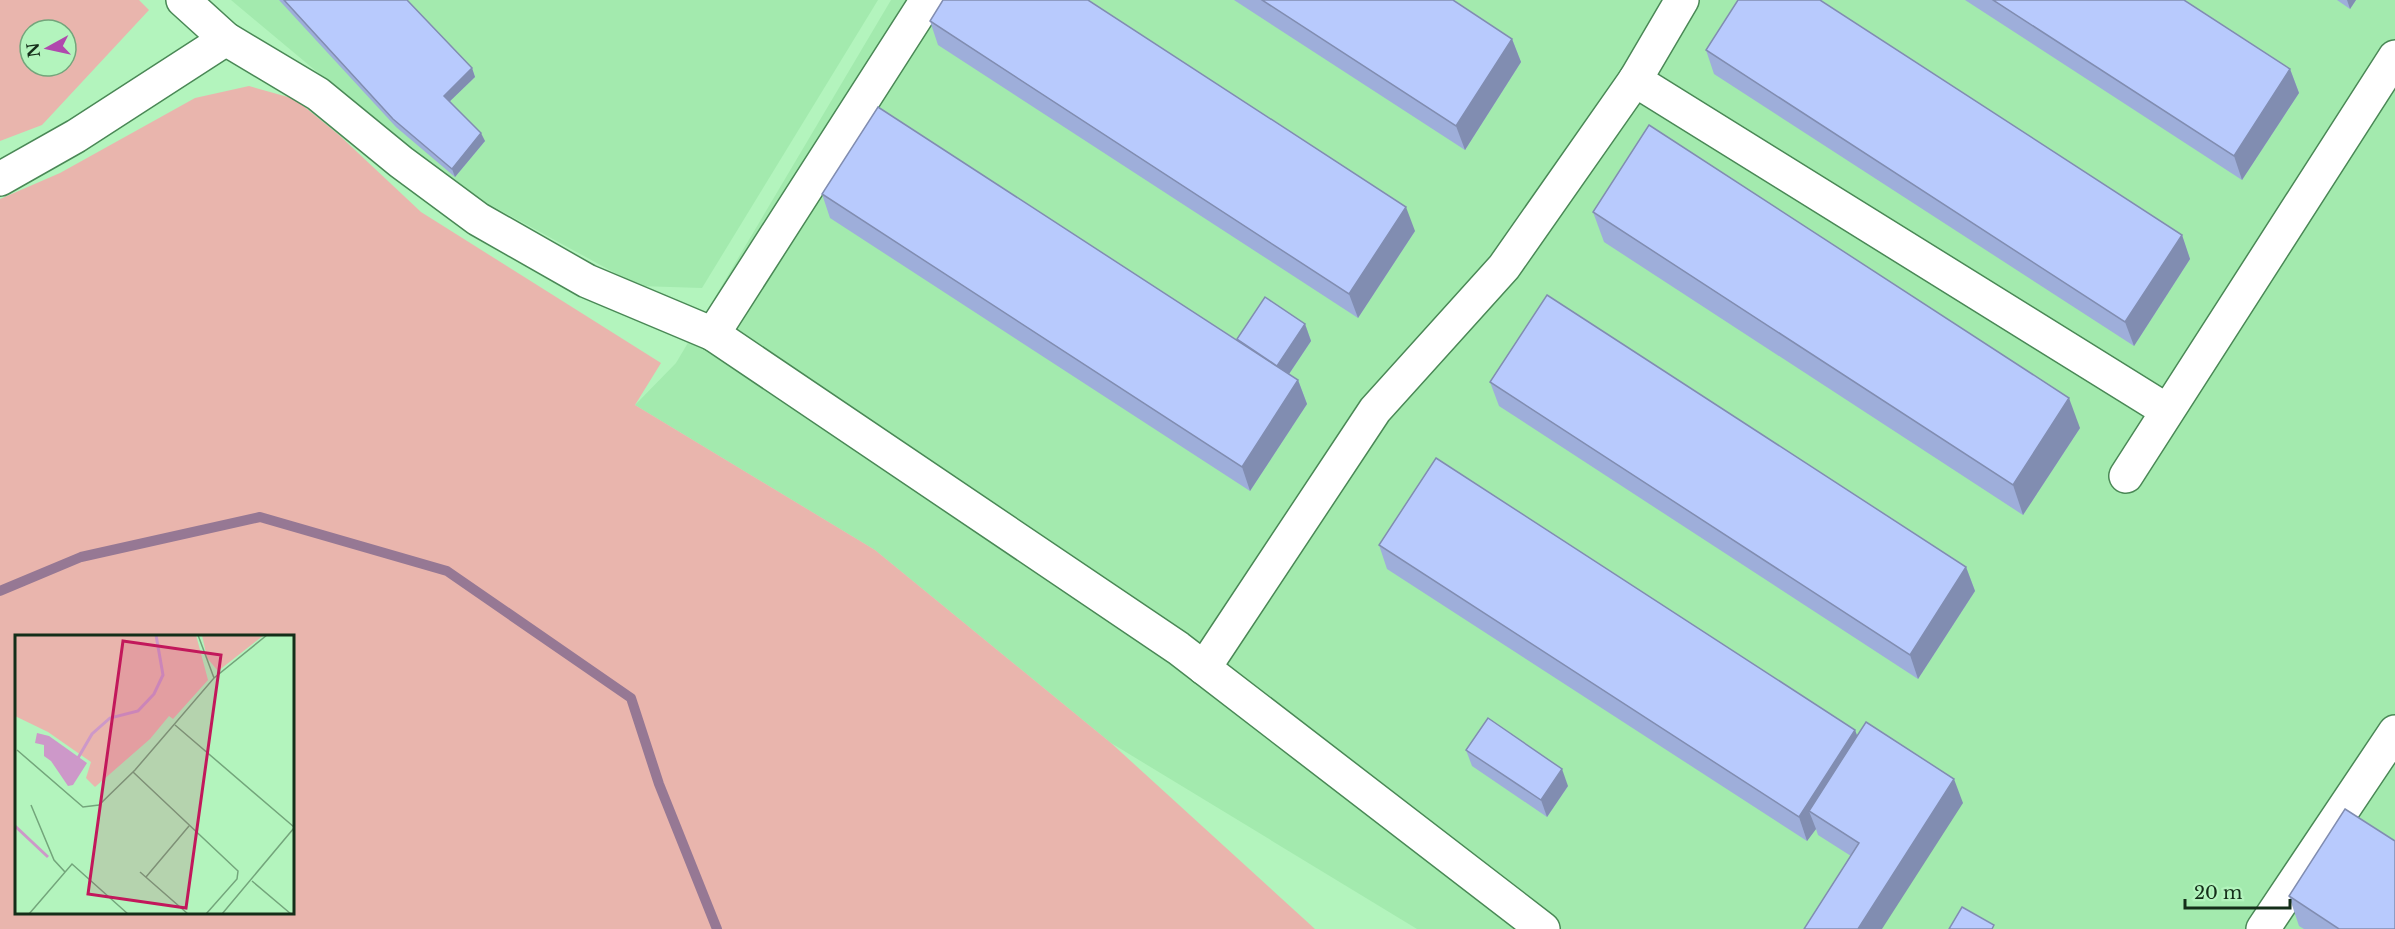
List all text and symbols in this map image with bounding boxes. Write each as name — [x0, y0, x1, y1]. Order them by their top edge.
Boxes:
north arrow — [18, 18, 78, 78]
text: N — [22, 41, 44, 59]
inset map — [15, 635, 294, 914]
scale bar — [2185, 872, 2290, 910]
text: 20 m — [2194, 882, 2242, 904]

